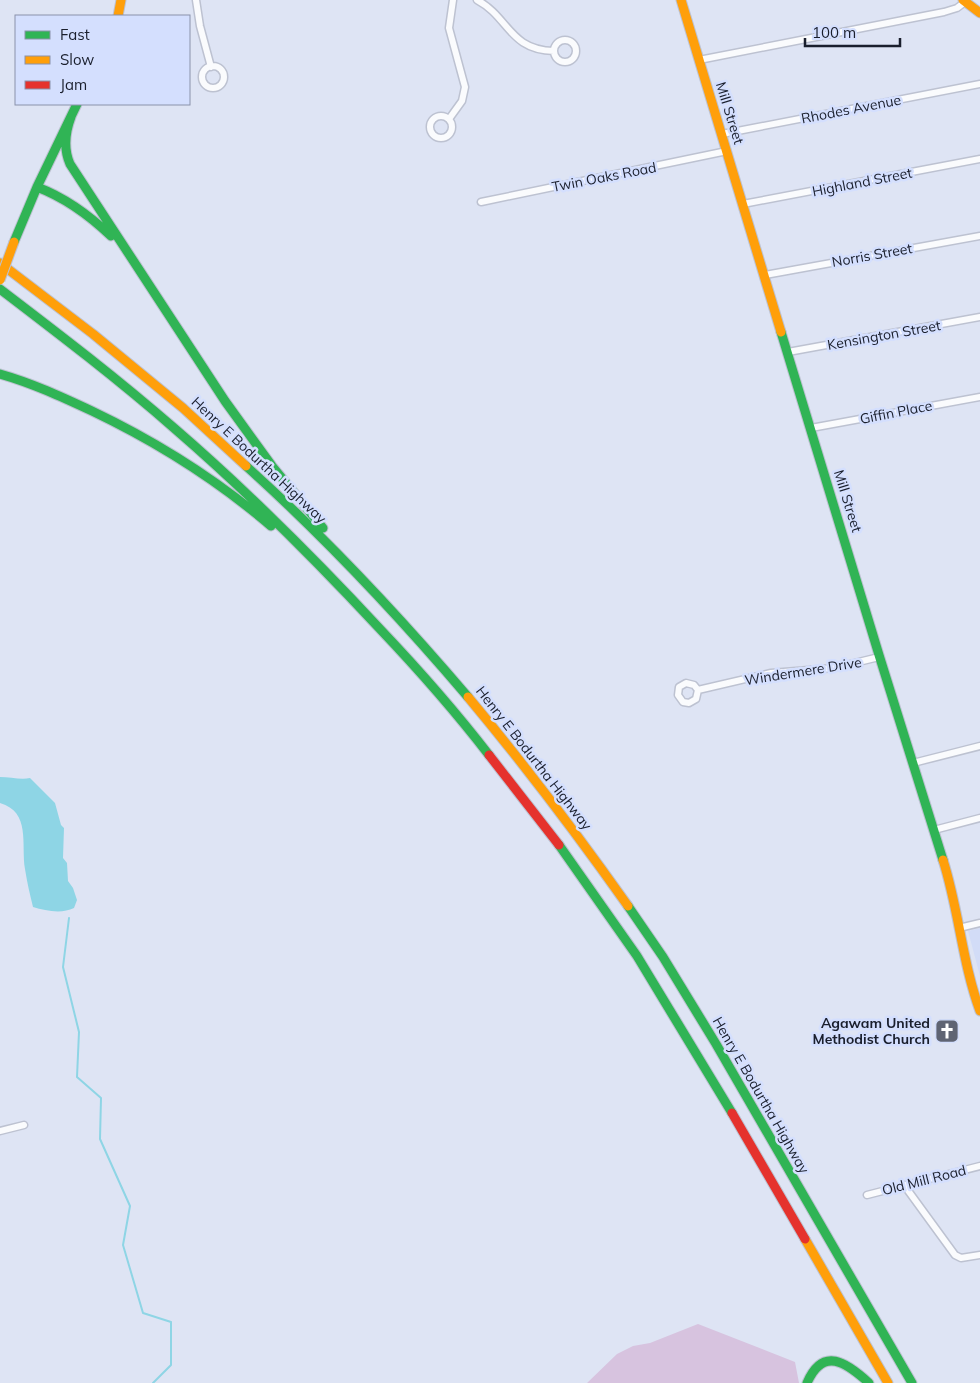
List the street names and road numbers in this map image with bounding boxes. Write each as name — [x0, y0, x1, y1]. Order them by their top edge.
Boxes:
street label: Mill Street — [712, 80, 748, 147]
street label: Rhodes Avenue — [800, 91, 902, 127]
street label: Twin Oaks Road — [550, 158, 658, 196]
street label: Highland Street — [811, 163, 914, 201]
street label: Norris Street — [830, 239, 914, 271]
street label: Kensington Street — [826, 316, 942, 354]
street label: Henry E Bodurtha Highway — [188, 393, 331, 528]
street label: Giffin Place — [858, 396, 934, 428]
street label: Mill Street — [830, 468, 866, 535]
street label: Windermere Drive — [743, 653, 863, 689]
street label: Henry E Bodurtha Highway — [472, 682, 596, 834]
street label: Henry E Bodurtha Highway — [709, 1013, 814, 1177]
street label: Old Mill Road — [880, 1161, 968, 1199]

